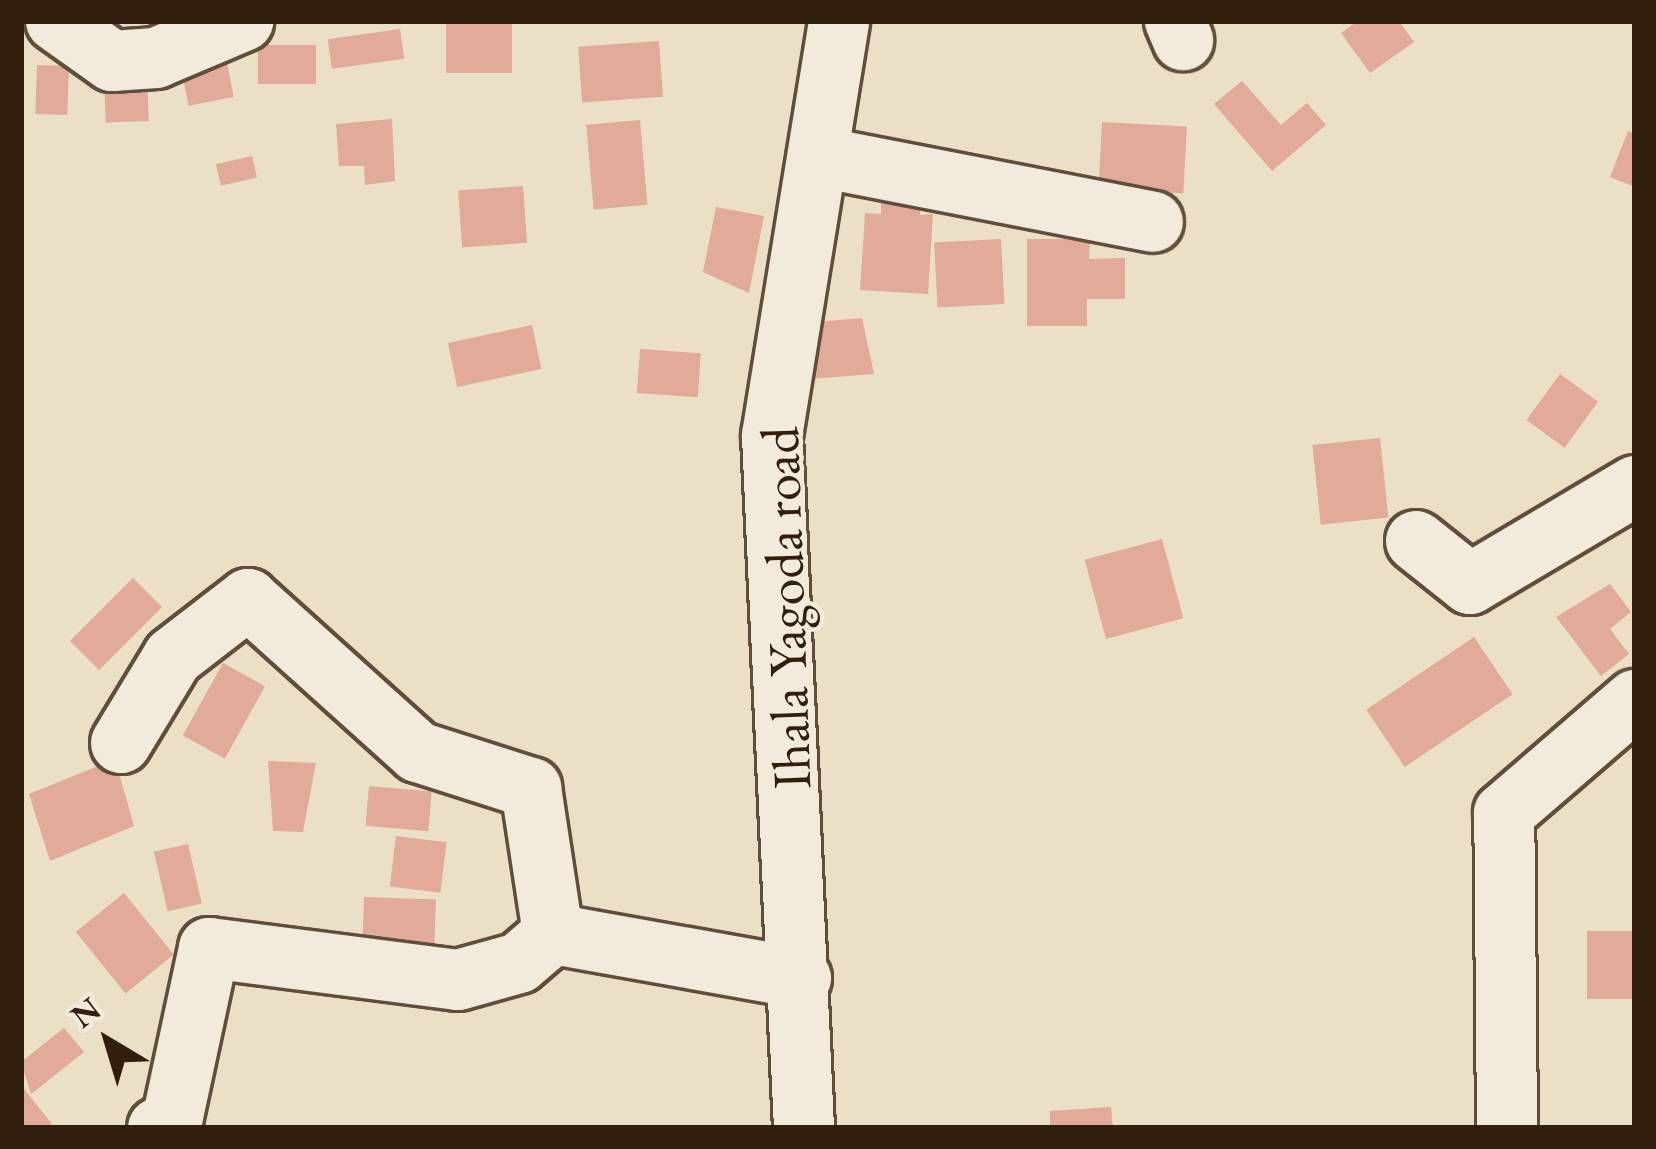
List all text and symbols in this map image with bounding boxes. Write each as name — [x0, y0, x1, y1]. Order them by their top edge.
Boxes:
street label: Ihala Yagoda road — [746, 426, 824, 790]
north arrow — [48, 981, 168, 1101]
text: N — [62, 987, 109, 1037]

